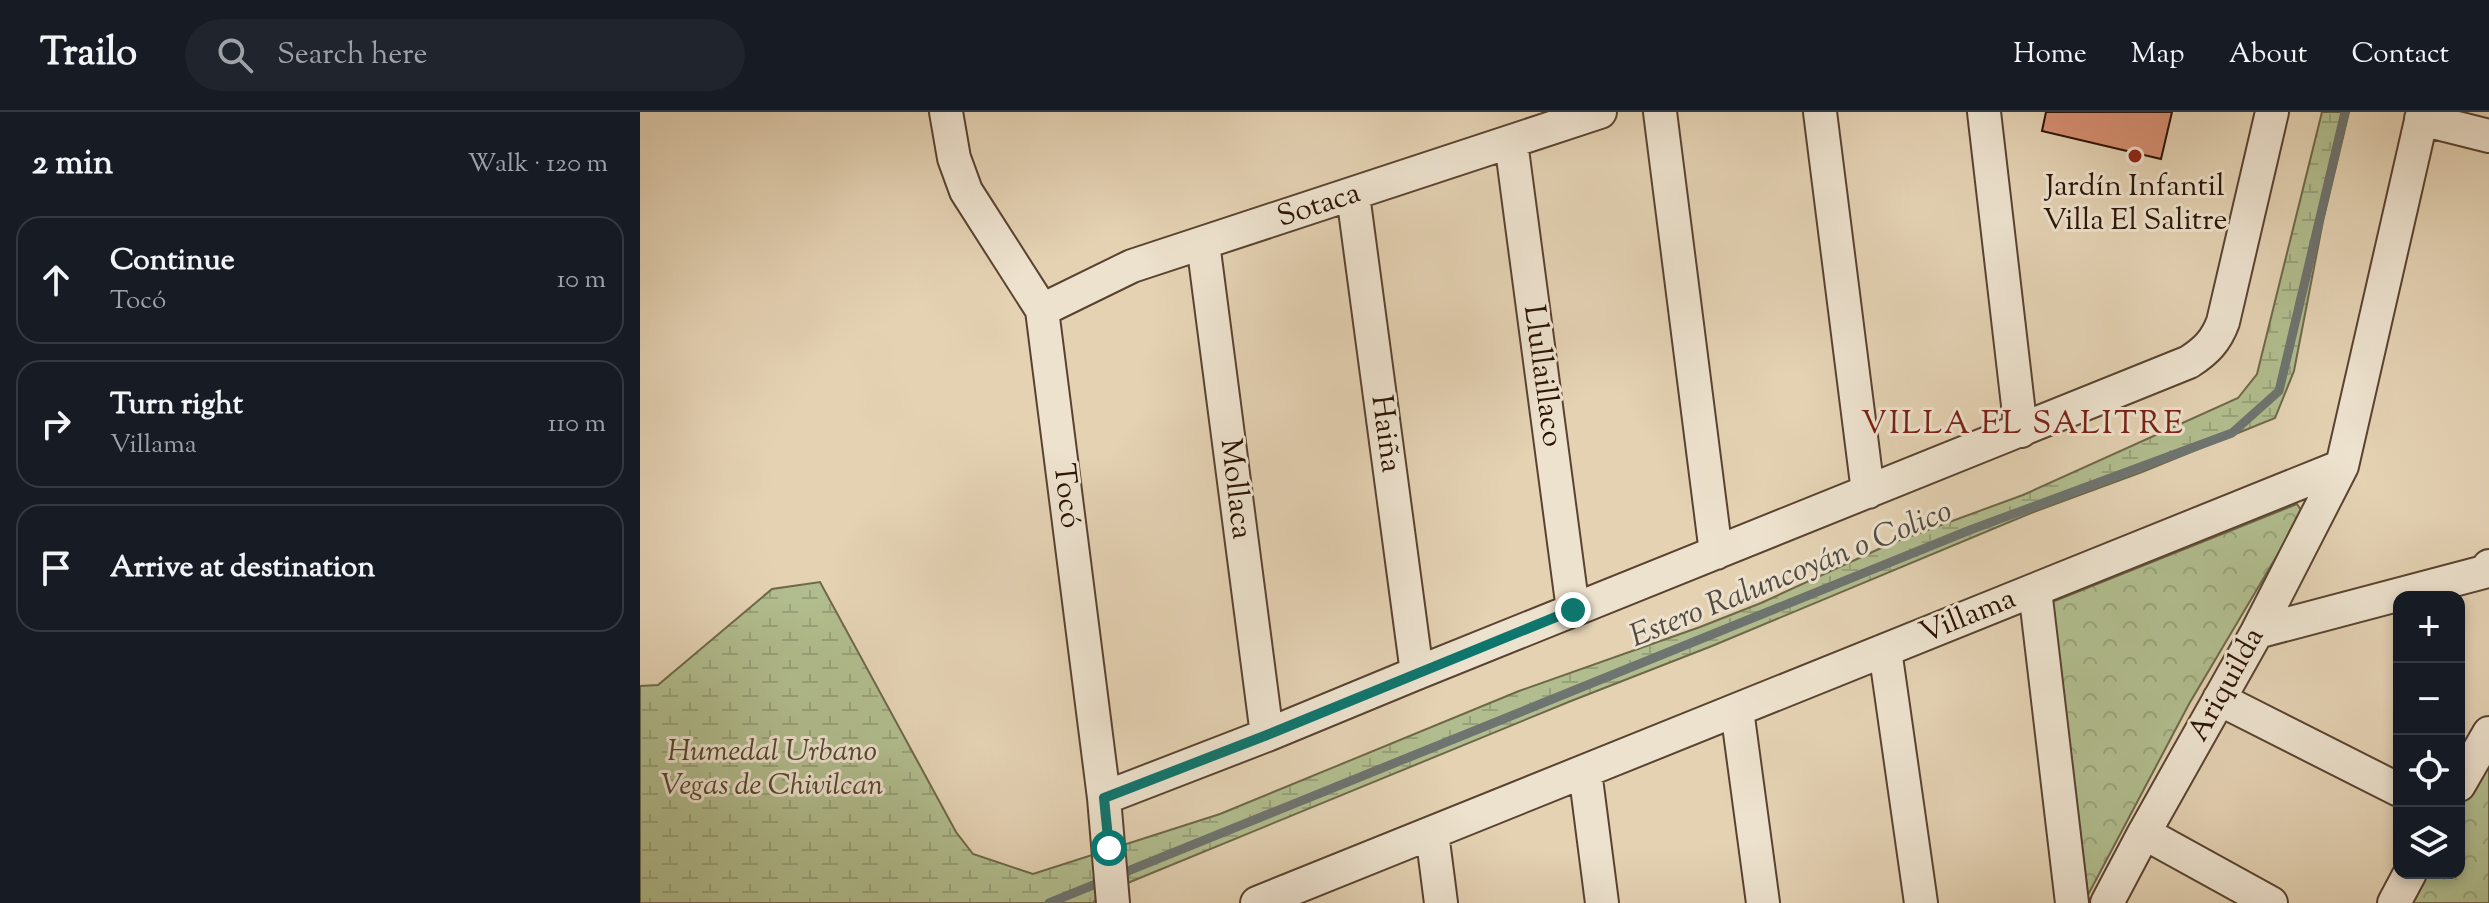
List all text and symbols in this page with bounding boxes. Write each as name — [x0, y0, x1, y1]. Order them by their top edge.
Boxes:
search box — [185, 19, 745, 91]
text: Trailo — [40, 28, 137, 82]
icon: search — [213, 33, 257, 77]
text: Search here — [277, 34, 427, 77]
text: Home — [2013, 35, 2087, 75]
text: Map — [2131, 35, 2185, 75]
text: About — [2229, 35, 2307, 75]
text: Contact — [2351, 35, 2449, 75]
text: 2 min — [32, 140, 113, 189]
text: Walk · 120 m — [468, 146, 608, 183]
marker: Jardín Infantil Villa El Salitre — [2126, 147, 2144, 165]
place label: Jardín Infantil Villa El Salitre — [2043, 166, 2227, 243]
street label: Sotaca — [1272, 172, 1366, 240]
text: Continue — [110, 240, 235, 283]
icon: ahead — [34, 258, 78, 302]
text: 10 m — [557, 262, 606, 299]
text: Tocó — [110, 283, 166, 320]
street label: Llullaillaco — [1511, 302, 1573, 450]
text: Turn right — [110, 384, 243, 427]
street label: Haiña — [1358, 393, 1412, 476]
icon: right — [34, 402, 78, 446]
district label: VILLA EL SALITRE — [1861, 402, 2185, 448]
text: 110 m — [548, 406, 606, 443]
text: Villama — [110, 427, 197, 464]
street label: Mollaca — [1208, 436, 1263, 542]
street label: Tocó — [1041, 461, 1091, 531]
water label: Estero Raluncoyán o Colico — [1623, 489, 1959, 661]
icon: arrive — [34, 546, 78, 590]
text: Arrive at destination — [110, 547, 375, 590]
street label: Villama — [1914, 578, 2023, 656]
map controls — [2393, 591, 2465, 879]
button: + — [2393, 591, 2465, 663]
route end — [1555, 592, 1591, 628]
street label: Ariquilda — [2178, 620, 2276, 750]
button: − — [2393, 663, 2465, 735]
park label: Humedal Urbano Vegas de Chivilcan — [661, 731, 884, 808]
button: locate — [2393, 735, 2465, 807]
button: layers — [2393, 807, 2465, 879]
route start — [1091, 830, 1127, 866]

